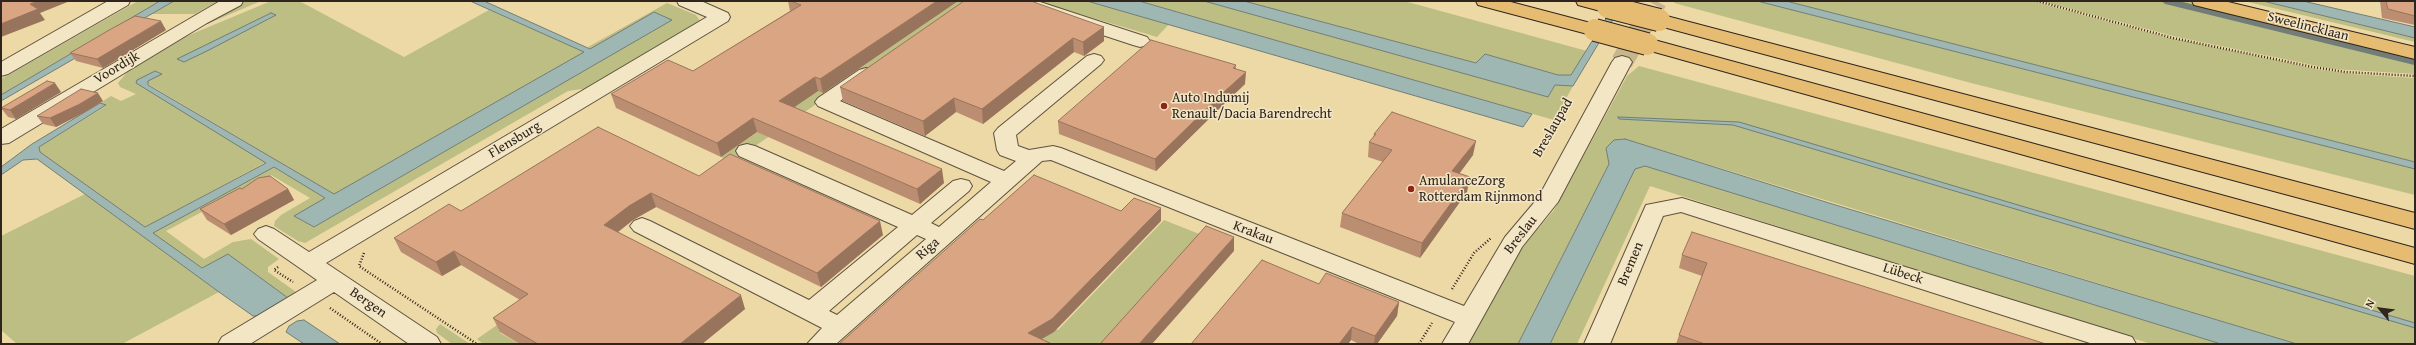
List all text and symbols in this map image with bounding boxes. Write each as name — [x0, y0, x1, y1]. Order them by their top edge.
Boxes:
street label: Sweelincklaan — [2265, 9, 2351, 45]
street label: Voordijk — [91, 48, 143, 88]
place label: Auto Indumij Renault/Dacia Barendrecht — [1172, 90, 1332, 122]
street label: Breslaupad — [1529, 95, 1577, 161]
marker: Auto Indumij Renault/Dacia Barendrecht — [1159, 101, 1169, 111]
street label: Flensburg — [486, 118, 544, 162]
place label: AmulanceZorg Rotterdam Rijnmond — [1419, 173, 1542, 206]
marker: AmulanceZorg Rotterdam Rijnmond — [1406, 184, 1416, 194]
street label: Breslau — [1501, 213, 1541, 257]
street label: Krakau — [1230, 218, 1276, 248]
street label: Riga — [913, 234, 943, 264]
street label: Bremen — [1614, 240, 1648, 288]
street label: Lübeck — [1881, 260, 1925, 288]
street label: Bergen — [346, 284, 390, 322]
north arrow — [2360, 289, 2400, 329]
text: N — [2361, 296, 2378, 310]

